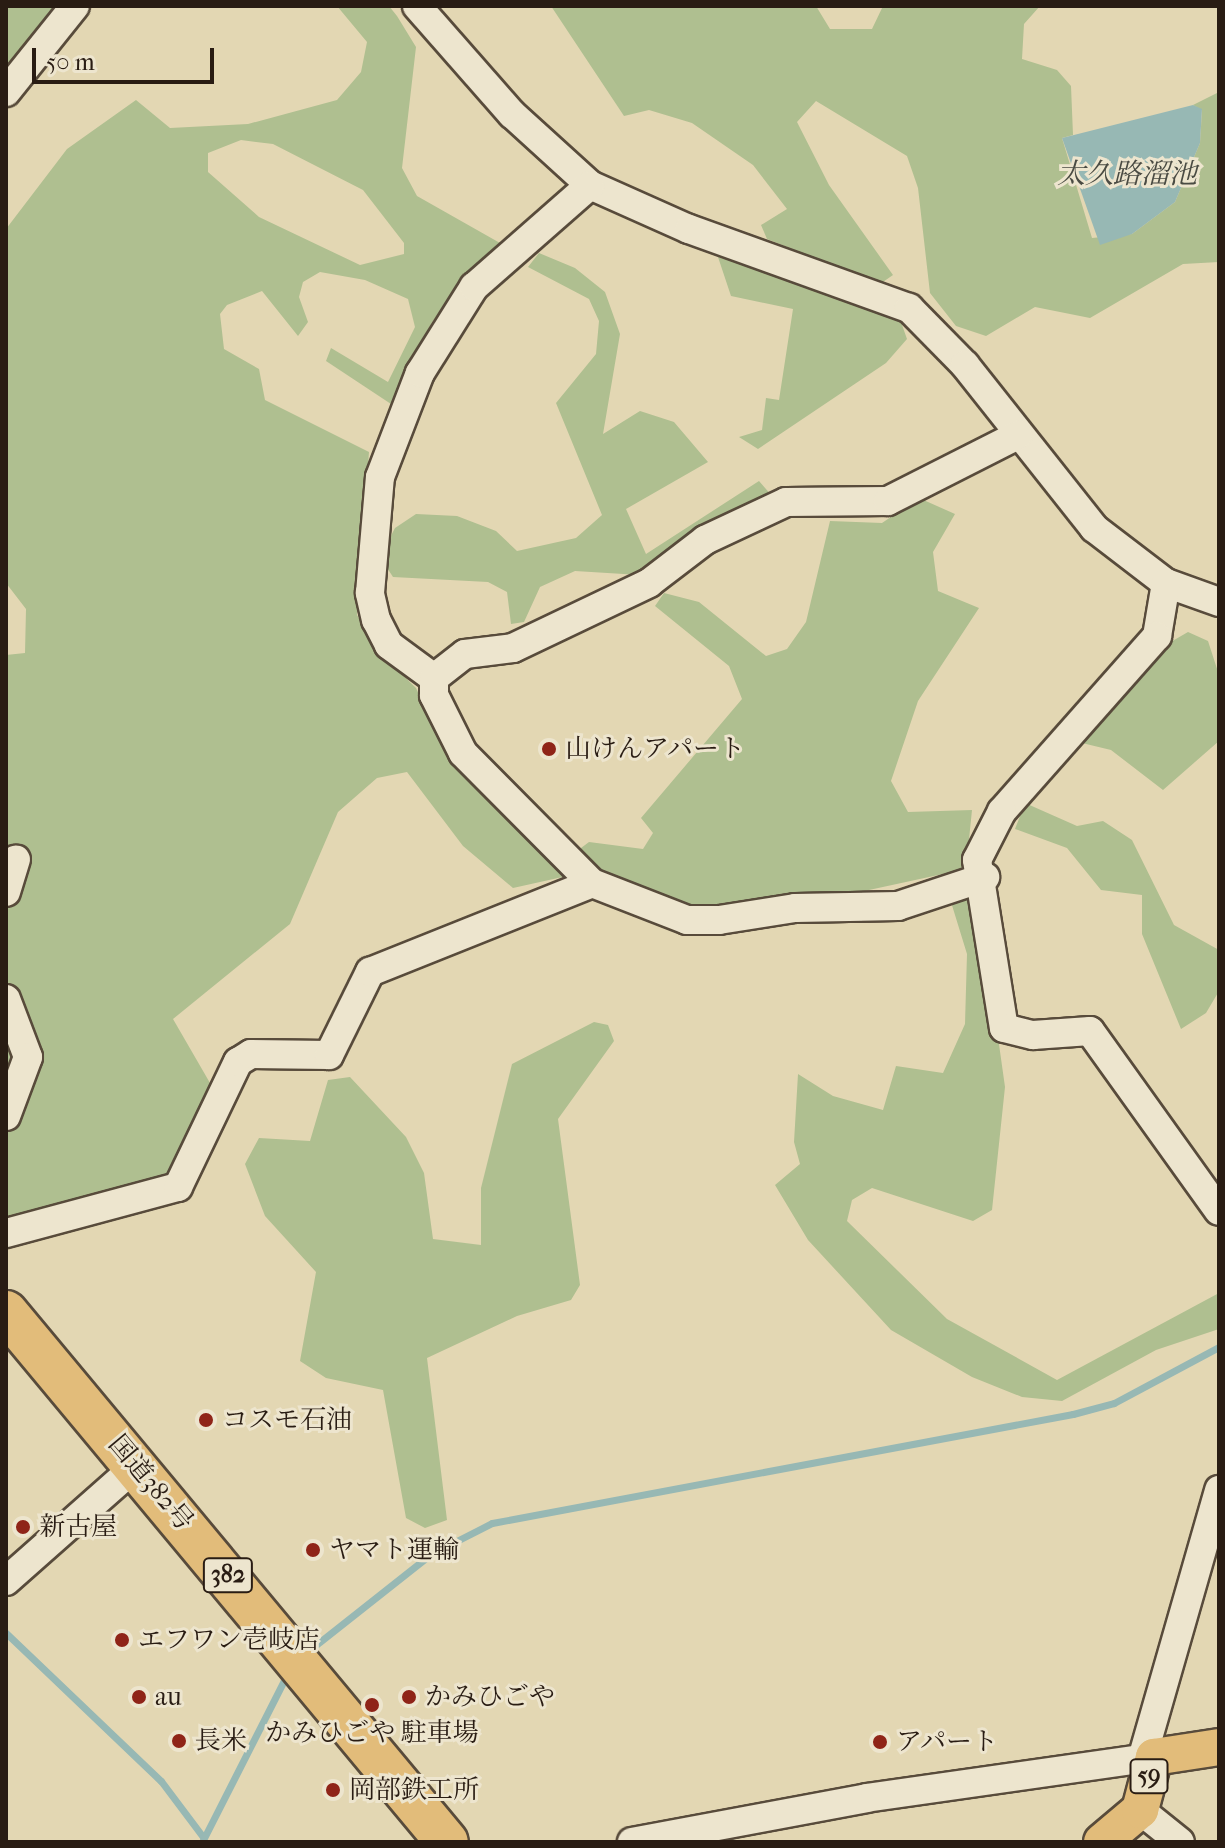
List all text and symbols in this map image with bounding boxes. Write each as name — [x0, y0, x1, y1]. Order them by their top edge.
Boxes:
scale bar — [36, 32, 218, 82]
text: 50 m — [46, 48, 95, 76]
water label: 太久路溜池 — [1057, 157, 1197, 191]
place label: 山けんアパート — [565, 733, 747, 765]
marker: 山けんアパート — [540, 740, 558, 758]
place label: コスモ石油 — [222, 1404, 352, 1436]
marker: コスモ石油 — [197, 1411, 215, 1429]
street label: 国道382号 — [102, 1429, 200, 1537]
place label: 新古屋 — [39, 1511, 117, 1543]
marker: 新古屋 — [14, 1518, 32, 1536]
place label: ヤマト運輸 — [329, 1534, 459, 1566]
marker: ヤマト運輸 — [304, 1541, 322, 1559]
road number: 382 — [202, 1555, 254, 1595]
place label: エフワン壱岐店 — [138, 1624, 320, 1656]
marker: エフワン壱岐店 — [113, 1631, 131, 1649]
place label: au — [155, 1681, 182, 1713]
place label: かみひごや — [425, 1681, 555, 1713]
marker: au — [130, 1688, 148, 1706]
marker: かみひごや — [400, 1688, 418, 1706]
marker: かみひごや 駐車場 — [363, 1696, 381, 1714]
place label: かみひごや 駐車場 — [265, 1717, 479, 1749]
place label: 長米 — [195, 1725, 247, 1757]
place label: アパート — [896, 1726, 1000, 1758]
marker: 長米 — [170, 1732, 188, 1750]
marker: アパート — [871, 1733, 889, 1751]
road number: 59 — [1129, 1756, 1169, 1796]
place label: 岡部鉄工所 — [349, 1774, 479, 1806]
marker: 岡部鉄工所 — [324, 1781, 342, 1799]

